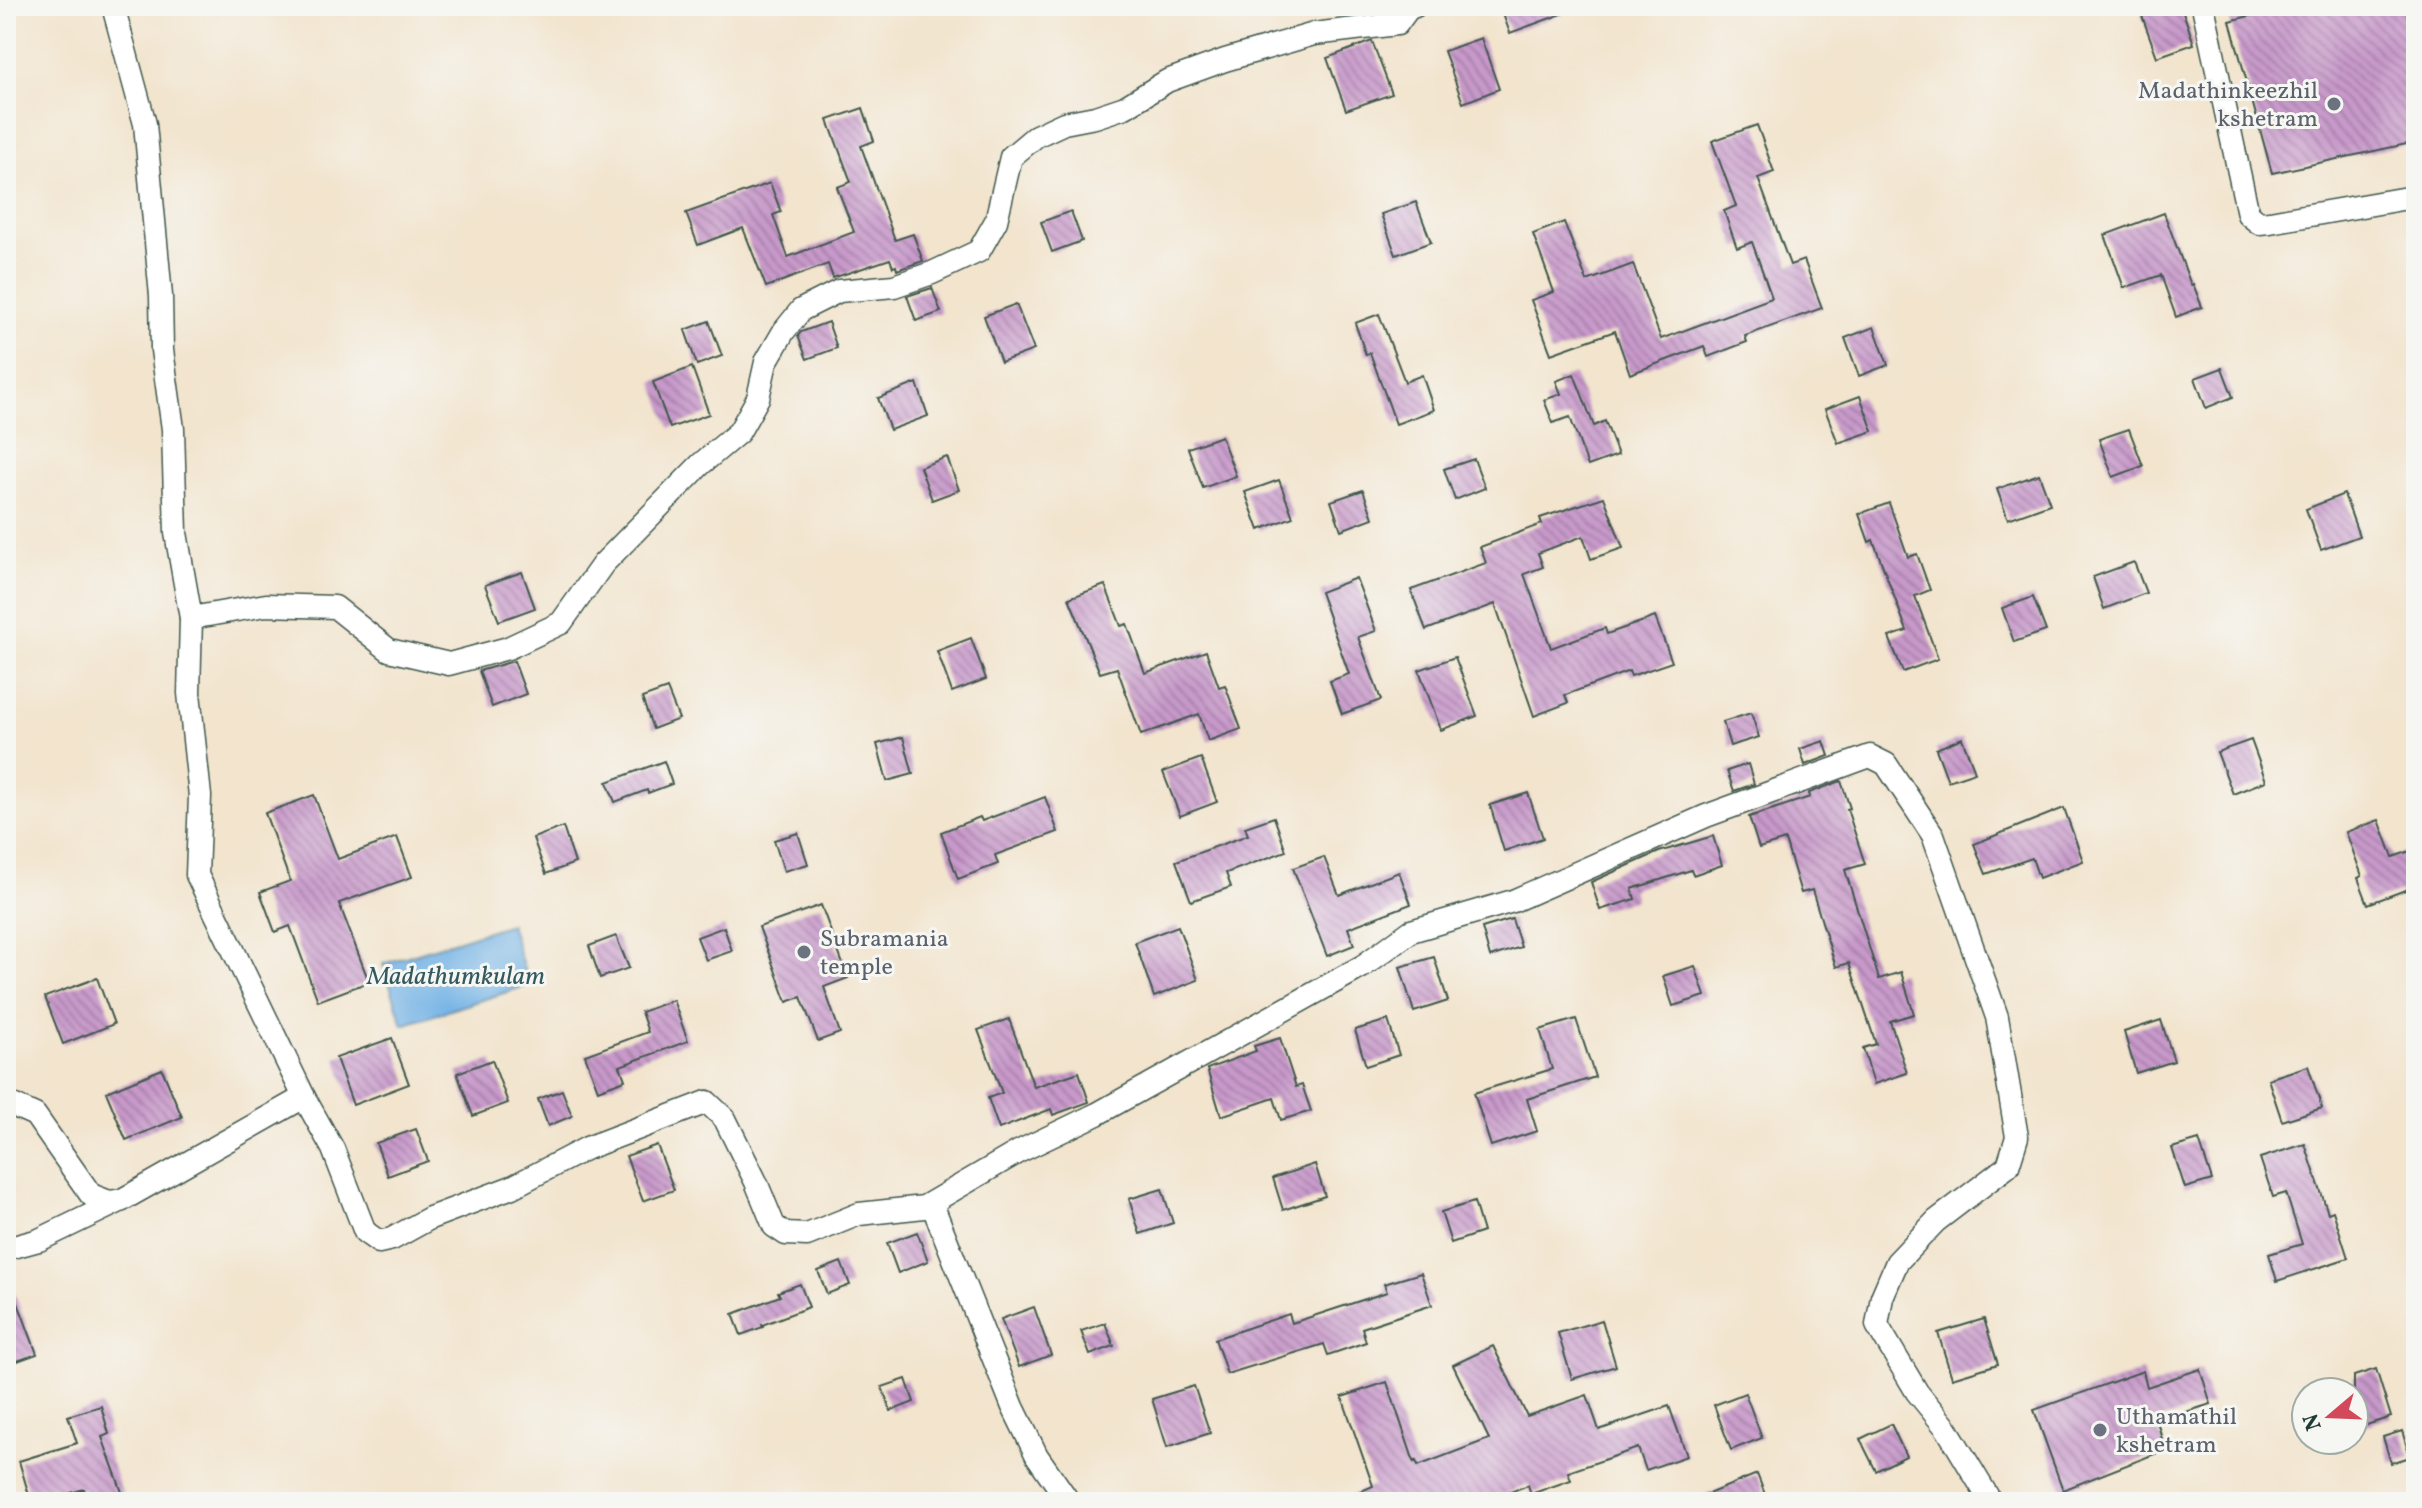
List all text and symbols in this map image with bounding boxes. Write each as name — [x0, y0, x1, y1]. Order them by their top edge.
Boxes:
place label: Madathinkeezhil kshetram — [2138, 75, 2318, 137]
marker: Madathinkeezhil kshetram — [2325, 95, 2343, 113]
place label: Subramania temple — [820, 923, 949, 985]
marker: Subramania temple — [795, 943, 813, 961]
water label: Madathumkulam — [366, 959, 545, 995]
north arrow — [2290, 1376, 2370, 1456]
place label: Uthamathil kshetram — [2116, 1401, 2237, 1463]
text: N — [2296, 1409, 2331, 1434]
marker: Uthamathil kshetram — [2091, 1421, 2109, 1439]

